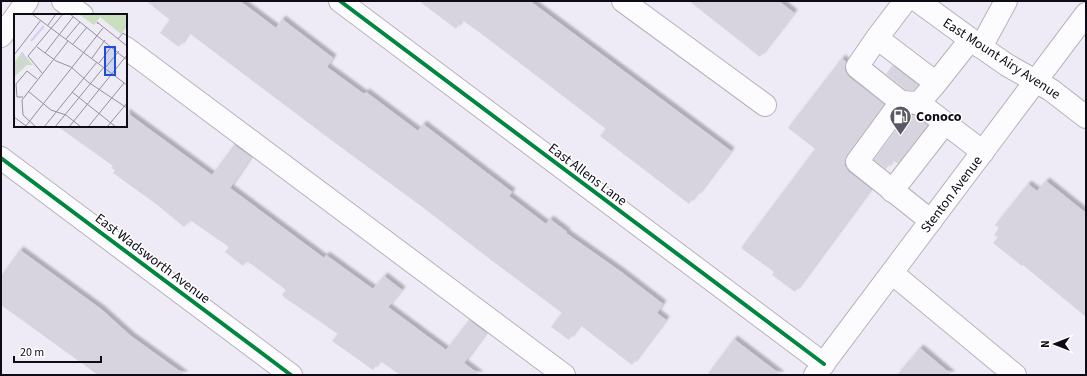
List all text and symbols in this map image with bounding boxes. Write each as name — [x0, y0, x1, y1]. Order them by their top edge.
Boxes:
street label: East Mount Airy Avenue — [939, 13, 1064, 105]
inset map — [14, 14, 127, 127]
fuel station icon: Conoco — [888, 103, 914, 136]
place label: Conoco — [916, 107, 962, 127]
street label: East Allens Lane — [544, 139, 631, 211]
street label: Stenton Avenue — [916, 152, 988, 237]
street label: East Wadsworth Avenue — [91, 209, 214, 309]
north arrow — [1035, 324, 1075, 364]
scale bar — [14, 338, 101, 364]
text: N — [1038, 340, 1053, 348]
text: 20 m — [20, 344, 44, 361]

